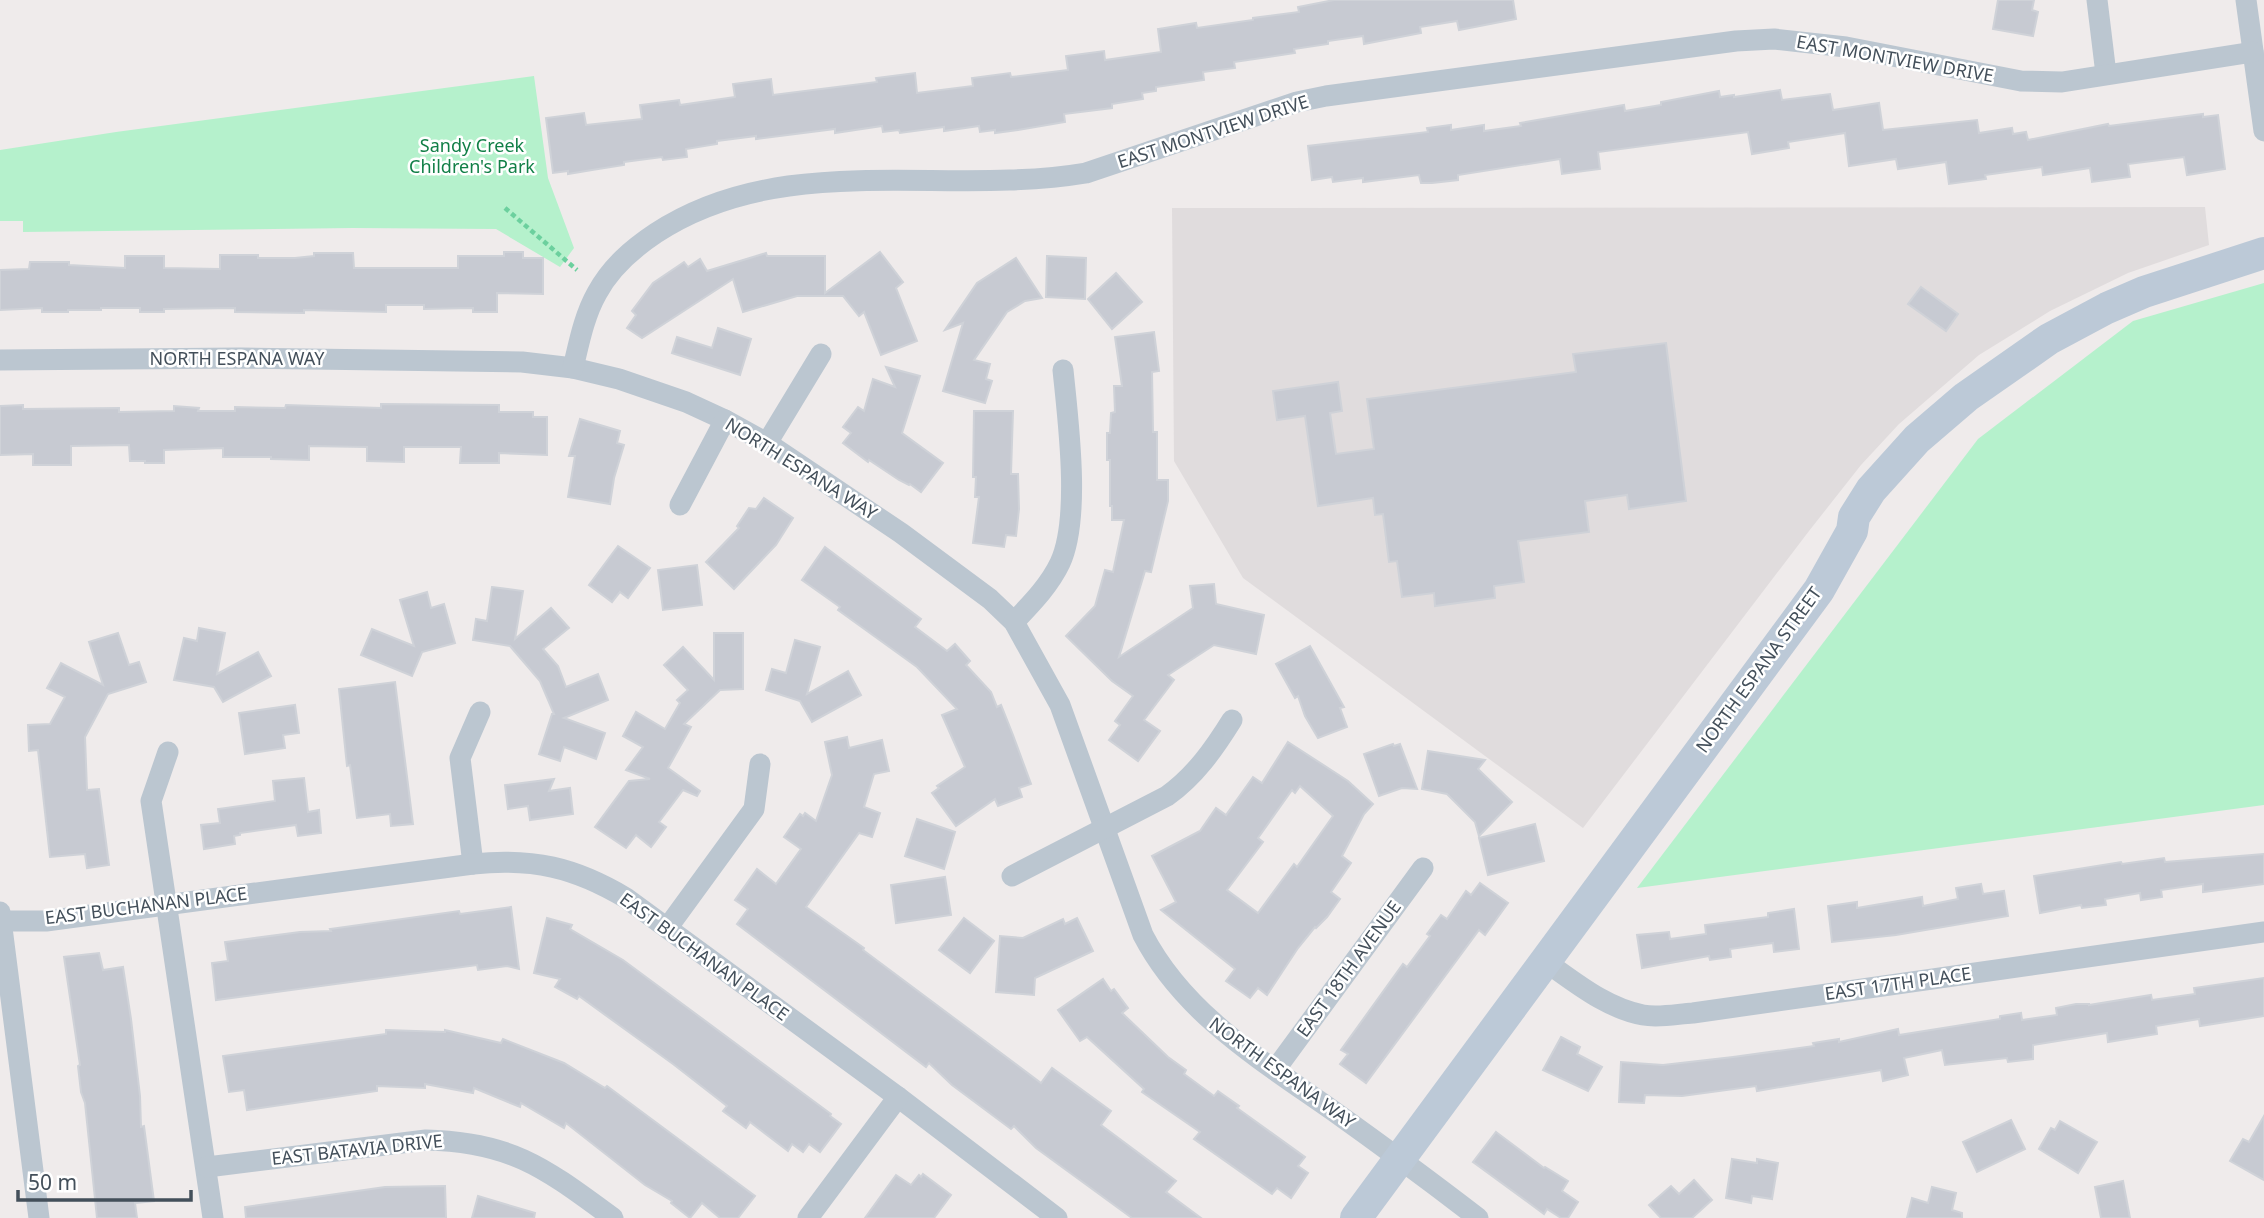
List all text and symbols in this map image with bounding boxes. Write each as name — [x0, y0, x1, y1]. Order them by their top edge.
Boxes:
street label: EAST MONTVIEW DRIVE — [1795, 29, 1996, 87]
street label: EAST MONTVIEW DRIVE — [1114, 89, 1311, 173]
park label: Sandy Creek Children's Park — [409, 133, 535, 178]
street label: NORTH ESPANA WAY — [150, 346, 325, 370]
street label: NORTH ESPANA WAY — [721, 412, 883, 525]
street label: NORTH ESPANA STREET — [1690, 582, 1826, 757]
street label: EAST BUCHANAN PLACE — [43, 881, 248, 929]
street label: EAST BUCHANAN PLACE — [615, 887, 794, 1026]
street label: EAST 18TH AVENUE — [1291, 895, 1406, 1041]
street label: EAST 17TH PLACE — [1823, 961, 1973, 1005]
street label: NORTH ESPANA WAY — [1205, 1011, 1361, 1134]
street label: EAST BATAVIA DRIVE — [270, 1128, 444, 1170]
scale bar — [18, 1158, 191, 1202]
text: 50 m — [28, 1168, 77, 1196]

